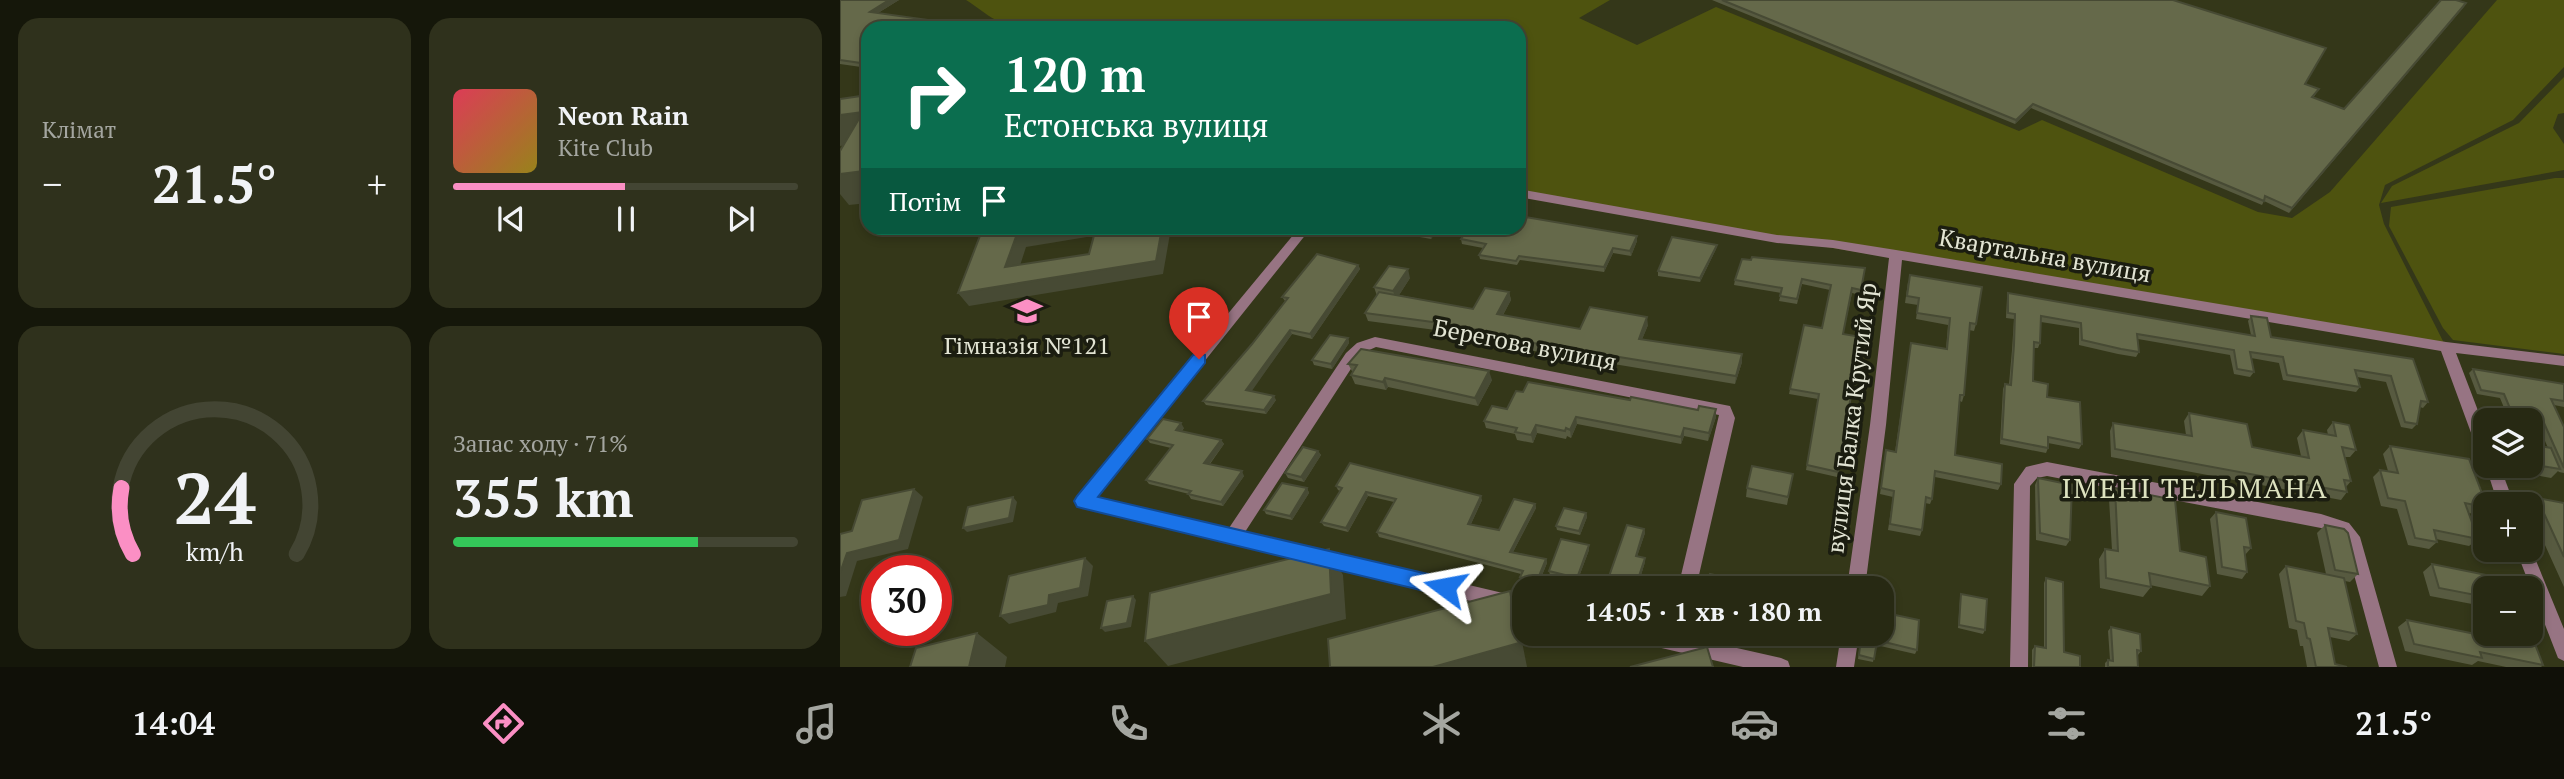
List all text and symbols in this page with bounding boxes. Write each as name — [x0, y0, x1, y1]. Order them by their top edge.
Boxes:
text: 120 m — [1004, 41, 1146, 106]
icon: right — [889, 49, 980, 140]
text: Neon Rain — [558, 98, 689, 132]
text: Естонська вулиця — [1004, 104, 1268, 146]
text: Клімат — [42, 114, 116, 145]
text: Kite Club — [558, 132, 653, 163]
text: 21.5° — [152, 149, 277, 218]
text: − — [42, 159, 62, 209]
text: + — [367, 159, 387, 209]
icon: arrive — [975, 182, 1013, 220]
text: Потім — [889, 184, 961, 218]
icon: previous — [492, 200, 530, 238]
icon: pause — [607, 200, 645, 238]
icon: next — [722, 200, 760, 238]
street label: Квартальна вулиця — [1937, 221, 2154, 289]
street label: вулиця Балка Крутий Яр — [1819, 281, 1884, 555]
pin — [1169, 287, 1229, 359]
school or university icon: Гімназія №121 — [1010, 294, 1044, 328]
icon: arrive — [1180, 298, 1218, 336]
street label: Берегова вулиця — [1431, 311, 1619, 377]
place label: Гімназія №121 — [944, 329, 1110, 361]
map controls — [2473, 408, 2543, 646]
button: layers — [2473, 408, 2543, 478]
text: Запас ходу · 71% — [453, 428, 628, 459]
text: 24 — [173, 448, 256, 545]
text: 355 km — [453, 463, 634, 532]
district label: ІМЕНІ ТЕЛЬМАНА — [2061, 469, 2329, 506]
button: + — [2473, 492, 2543, 562]
text: km/h — [186, 534, 244, 567]
position arrow — [1408, 550, 1482, 624]
speed limit sign: 30 — [861, 555, 952, 646]
button: − — [2473, 576, 2543, 646]
text: 14:05 · 1 хв · 180 m — [1584, 594, 1822, 628]
icon: directions — [479, 699, 528, 748]
icon: music — [792, 699, 841, 748]
icon: phone — [1104, 699, 1153, 748]
icon: climate — [1417, 699, 1466, 748]
icon: car — [1730, 699, 1779, 748]
icon: filters — [2042, 699, 2091, 748]
text: 14:04 — [132, 702, 215, 744]
text: 21.5° — [2355, 702, 2432, 744]

